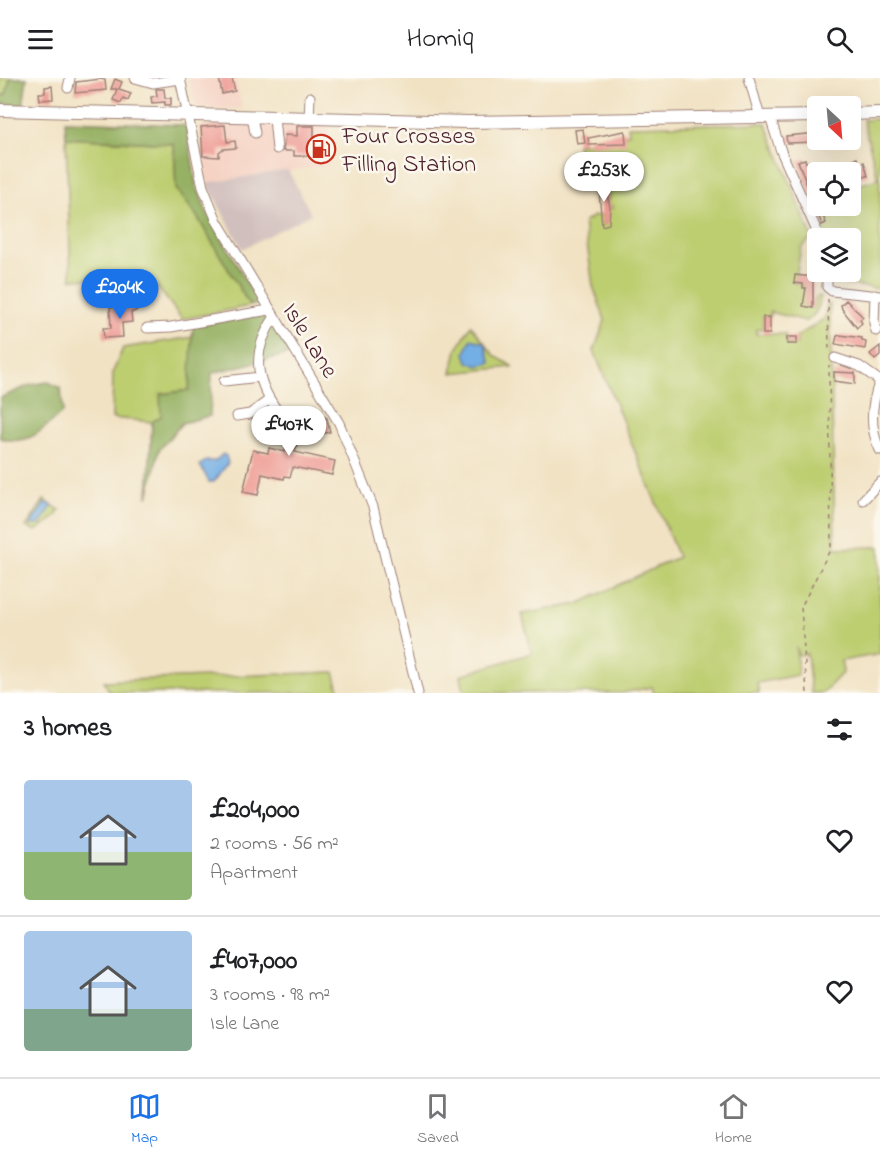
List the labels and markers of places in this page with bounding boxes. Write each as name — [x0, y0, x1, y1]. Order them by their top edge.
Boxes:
place label: Four Crosses Filling Station — [341, 120, 476, 183]
fuel station icon: Four Crosses Filling Station — [305, 133, 337, 165]
pin: £253K — [562, 152, 646, 203]
pin: £204K — [78, 269, 162, 320]
pin: £407K — [247, 406, 331, 457]

